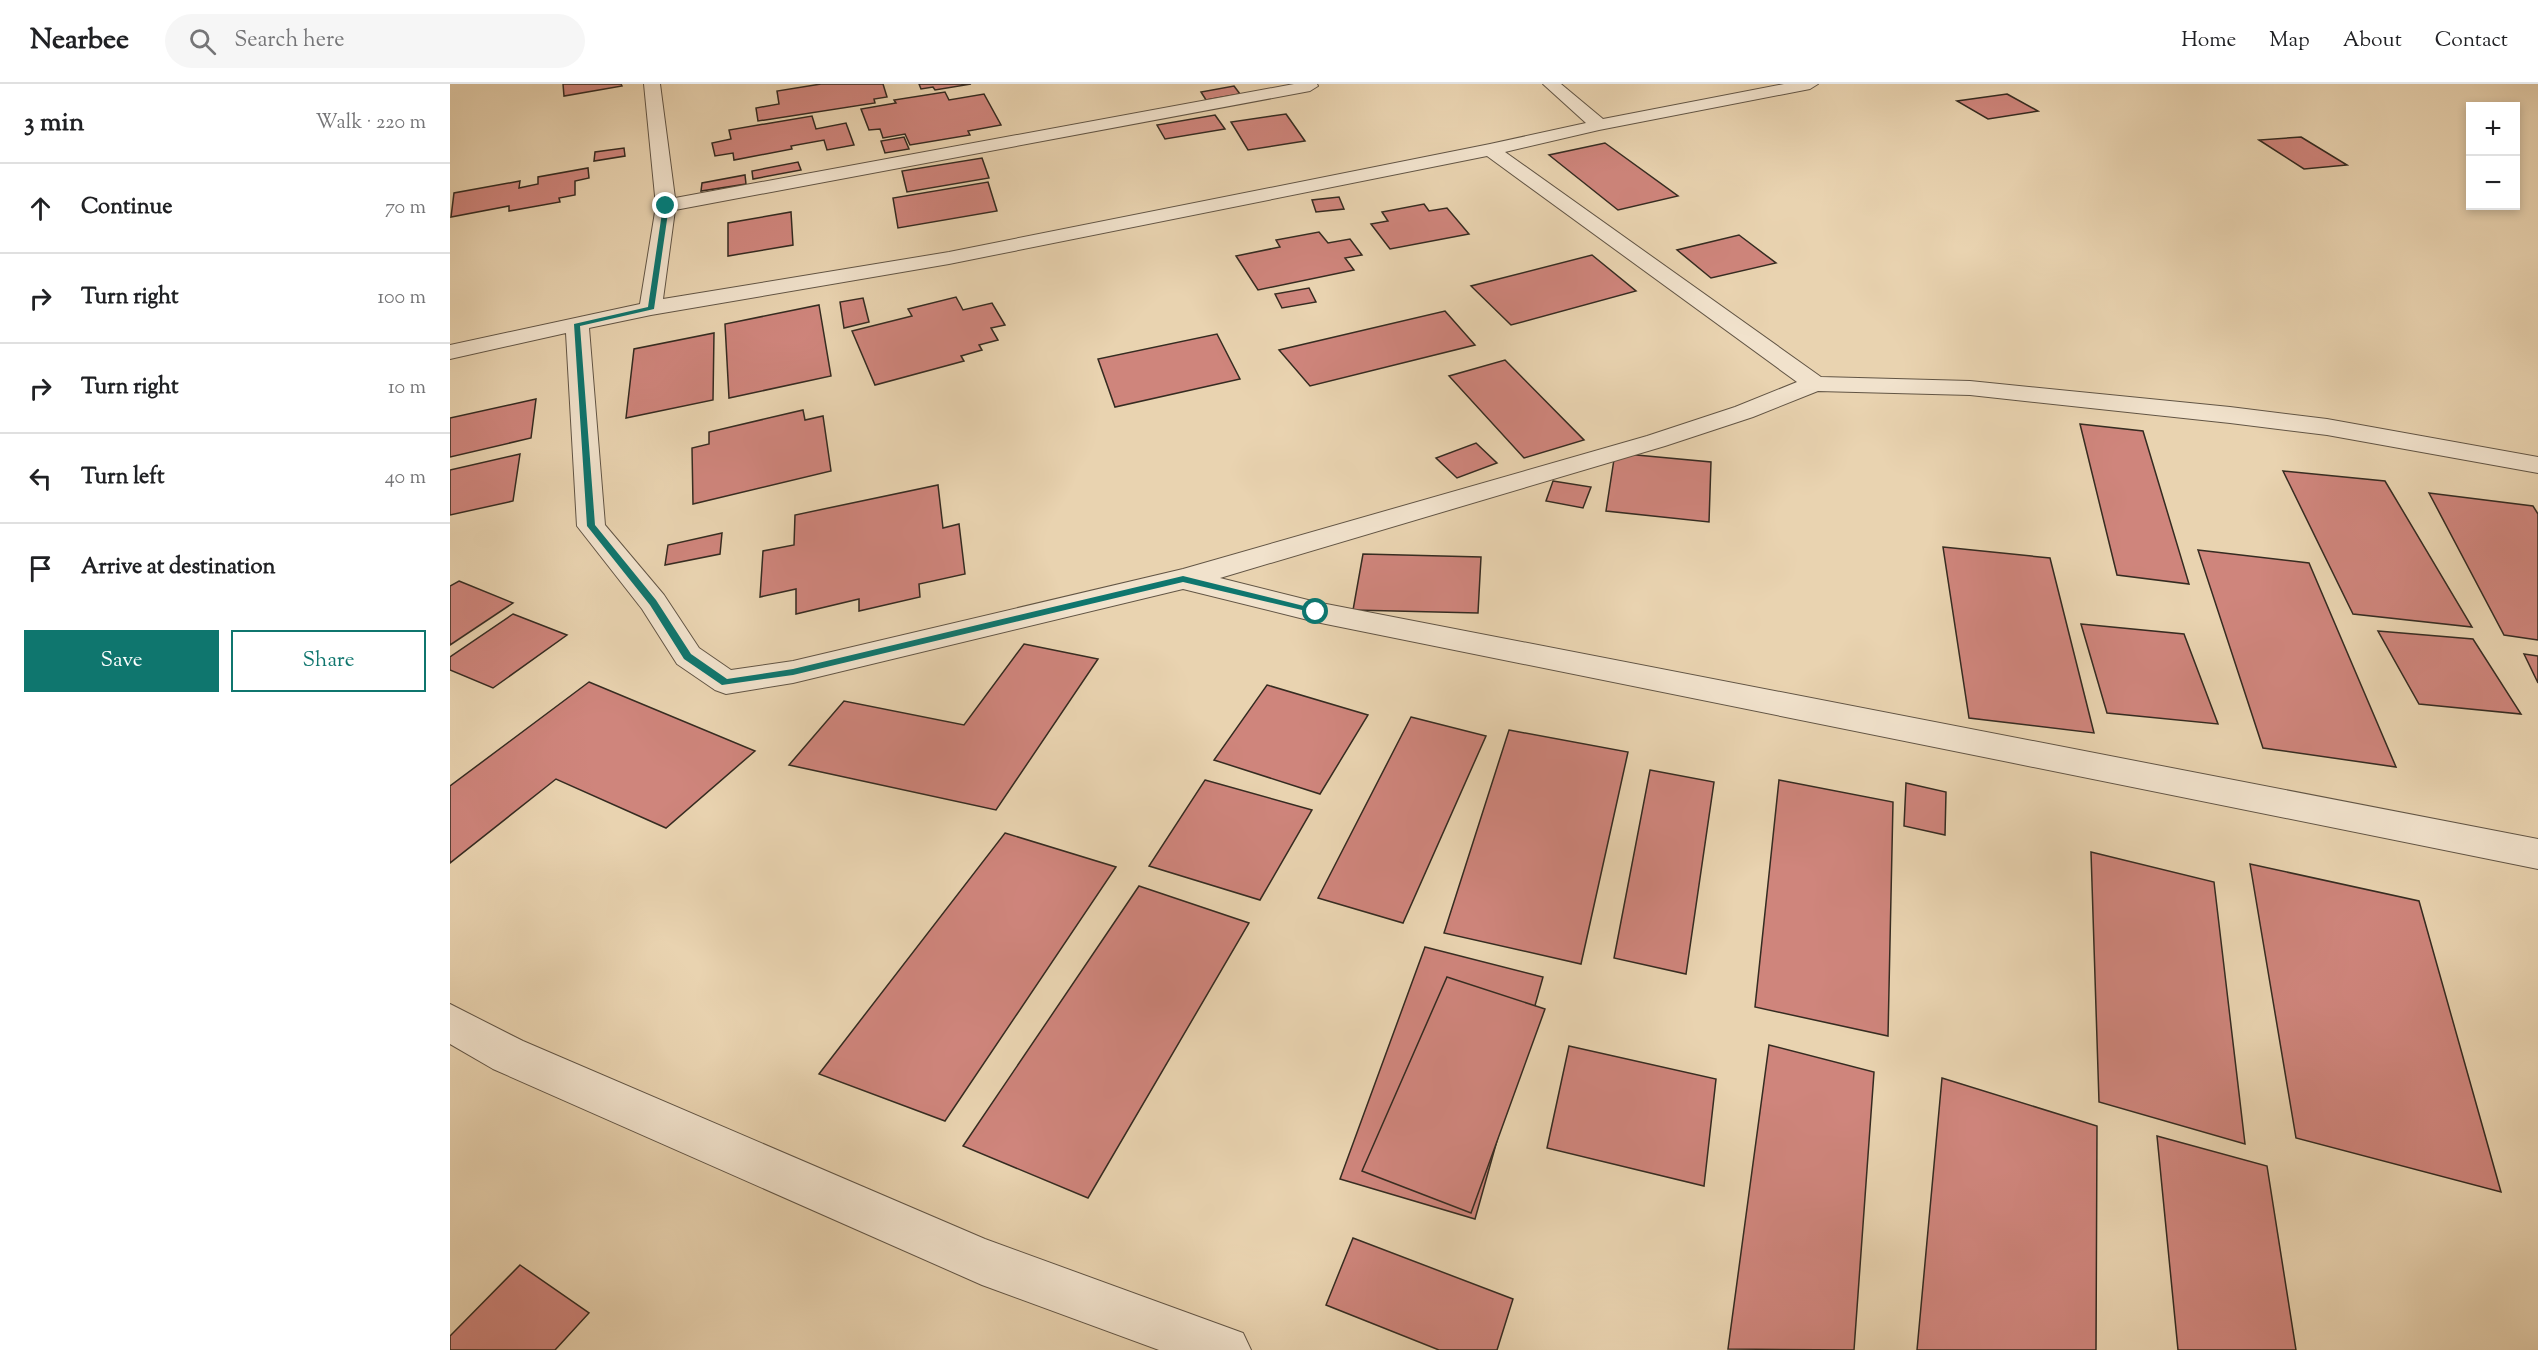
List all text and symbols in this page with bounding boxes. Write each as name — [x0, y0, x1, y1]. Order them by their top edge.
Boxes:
search box — [165, 14, 585, 68]
text: Nearbee — [30, 21, 129, 61]
icon: search — [186, 25, 219, 58]
text: Search here — [234, 25, 345, 57]
text: Home — [2181, 26, 2236, 56]
text: Map — [2269, 26, 2310, 56]
text: About — [2343, 26, 2402, 56]
text: Contact — [2435, 26, 2508, 56]
map controls — [2466, 102, 2520, 210]
button: + — [2466, 102, 2520, 156]
text: 3 min — [24, 105, 84, 142]
text: Walk · 220 m — [315, 109, 426, 138]
button: − — [2466, 156, 2520, 210]
icon: ahead — [24, 192, 57, 225]
text: Continue — [81, 192, 172, 224]
route end — [652, 192, 678, 218]
text: 70 m — [385, 194, 426, 223]
icon: right — [24, 282, 57, 315]
text: Turn right — [81, 282, 178, 314]
text: 100 m — [377, 284, 426, 313]
icon: right — [24, 372, 57, 405]
text: Turn right — [81, 372, 178, 404]
text: 10 m — [388, 374, 426, 403]
icon: left — [24, 462, 57, 495]
text: Turn left — [81, 462, 164, 494]
text: 40 m — [385, 464, 426, 493]
icon: arrive — [24, 552, 57, 585]
text: Arrive at destination — [81, 552, 276, 584]
route start — [1302, 598, 1328, 624]
button: Save — [24, 630, 219, 692]
button: Share — [231, 630, 426, 692]

